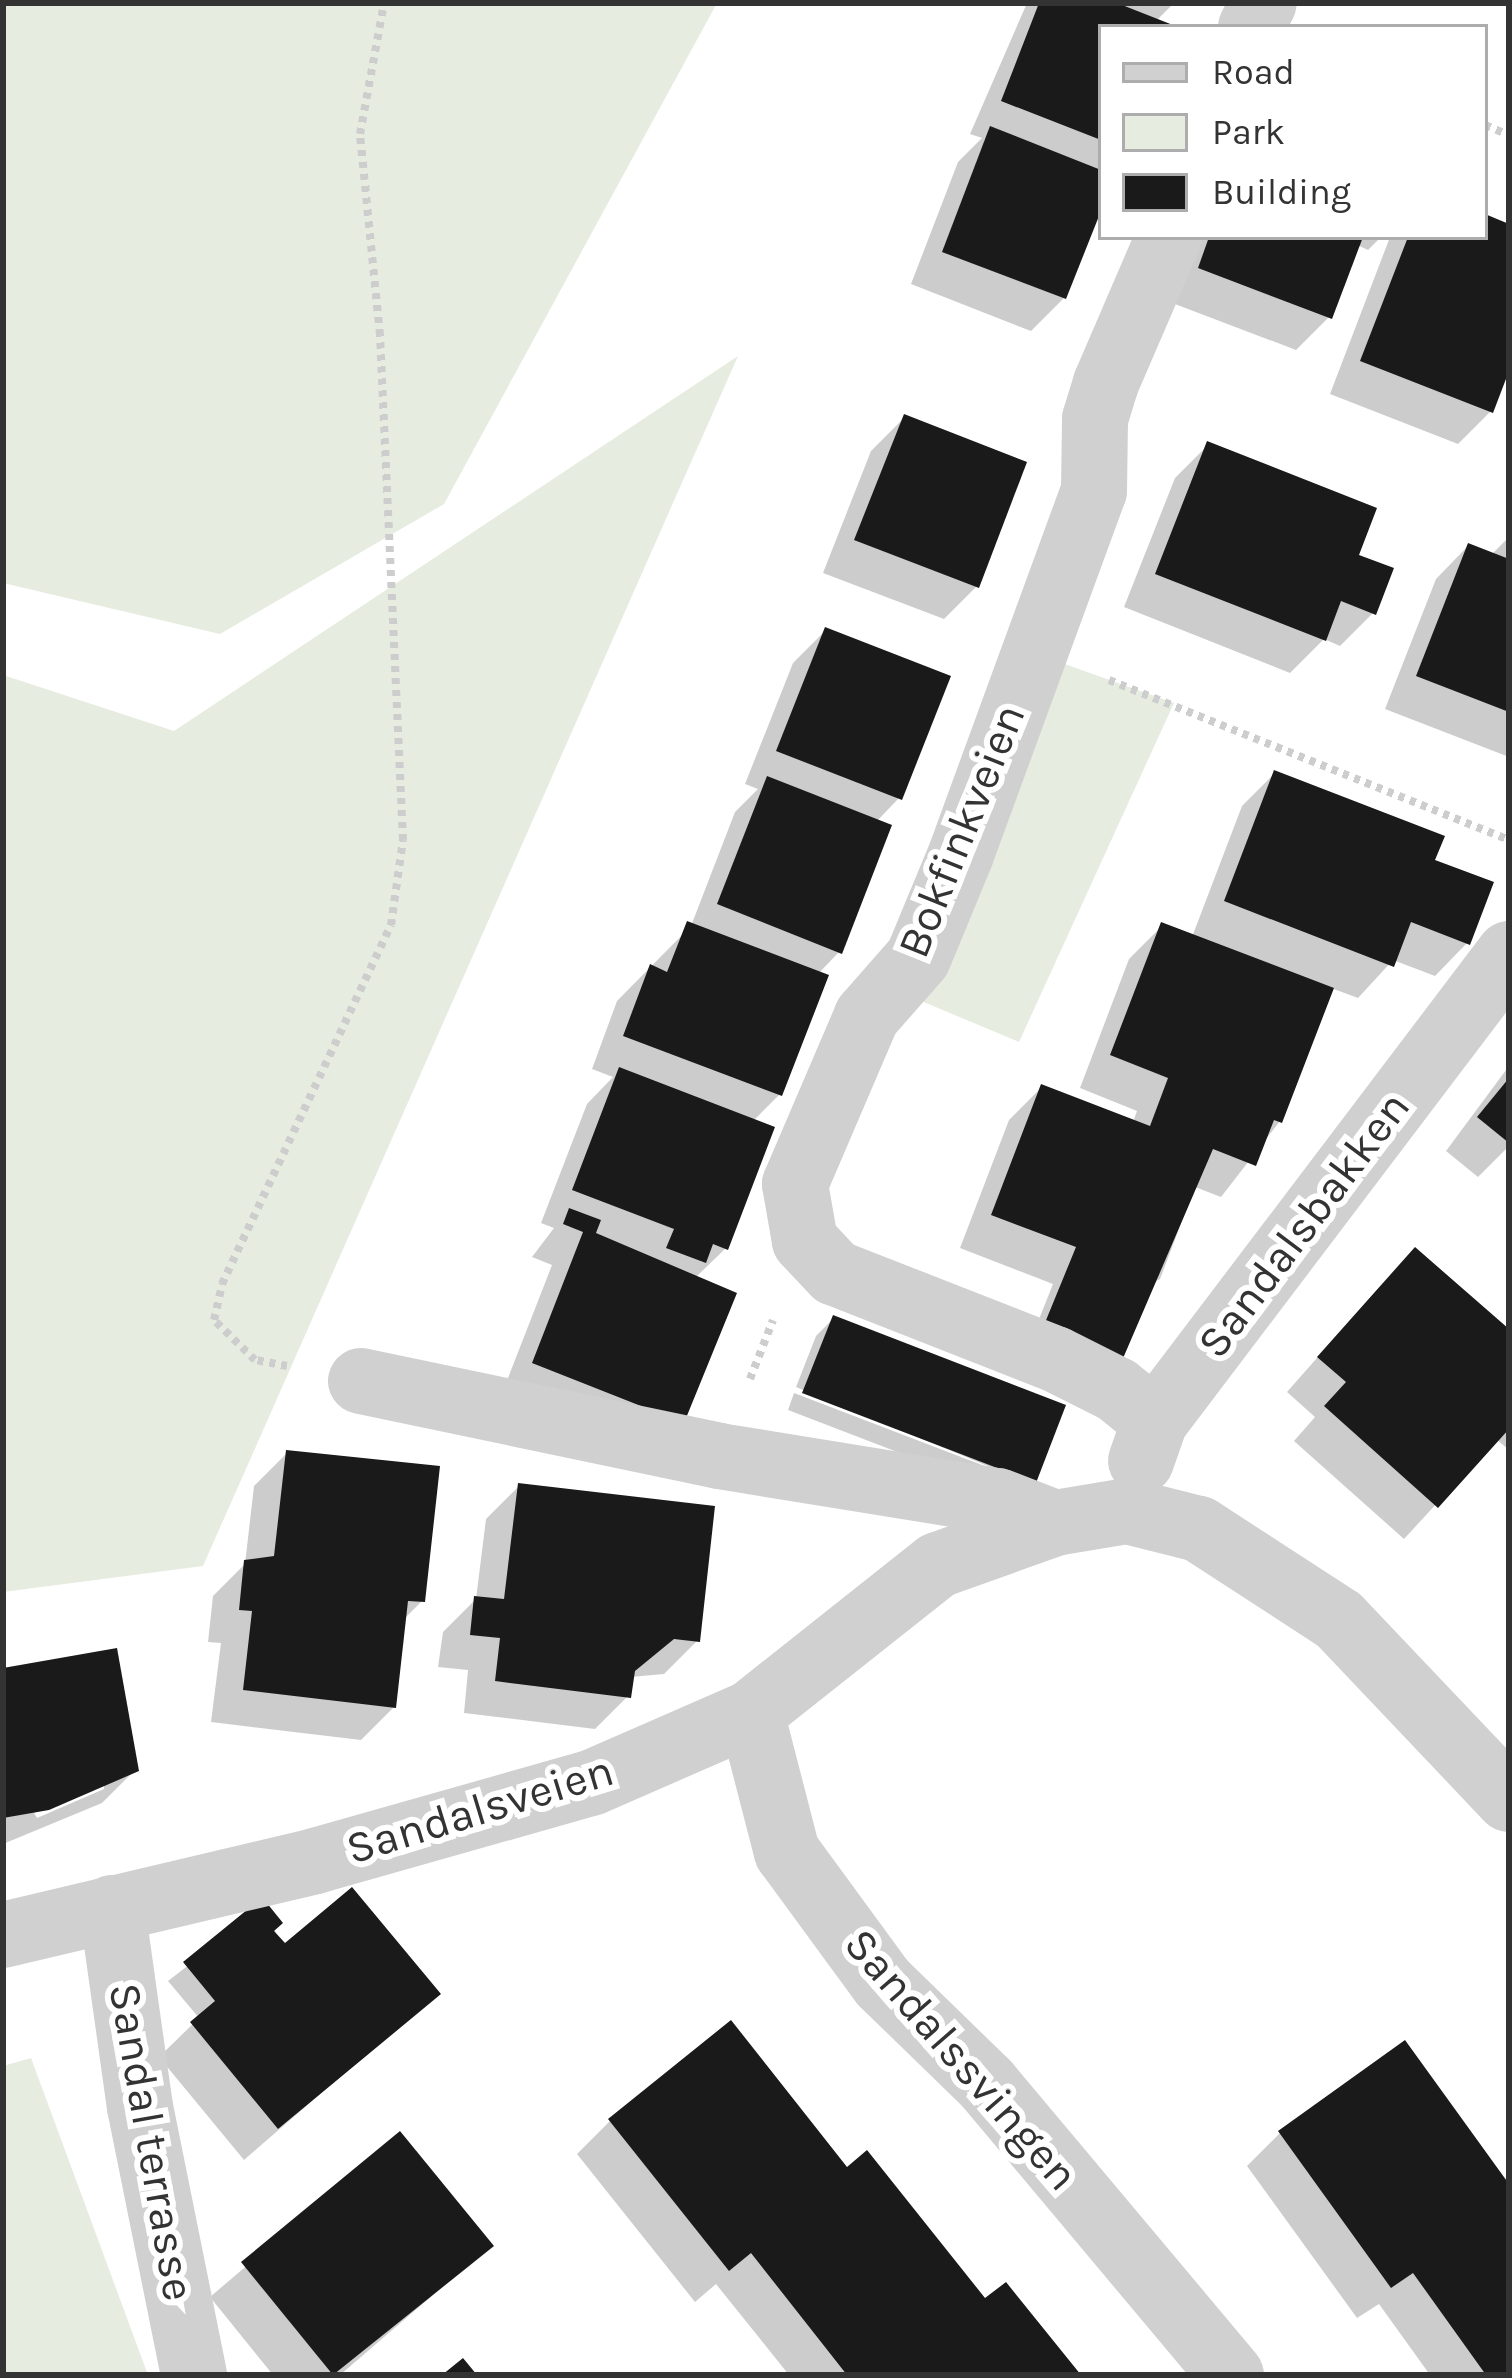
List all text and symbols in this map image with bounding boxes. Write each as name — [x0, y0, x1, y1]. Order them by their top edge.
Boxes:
legend — [1098, 24, 1488, 240]
text: Road — [1212, 51, 1295, 93]
text: Park — [1212, 111, 1285, 153]
text: Building — [1212, 171, 1351, 213]
street label: Bokfinkveien — [887, 696, 1037, 966]
street label: Sandalsbakken — [1186, 1081, 1422, 1369]
street label: Sandalsveien — [340, 1744, 620, 1876]
street label: Sandalssvingen — [833, 1918, 1089, 2202]
street label: Sandal terrasse — [96, 1979, 206, 2305]

